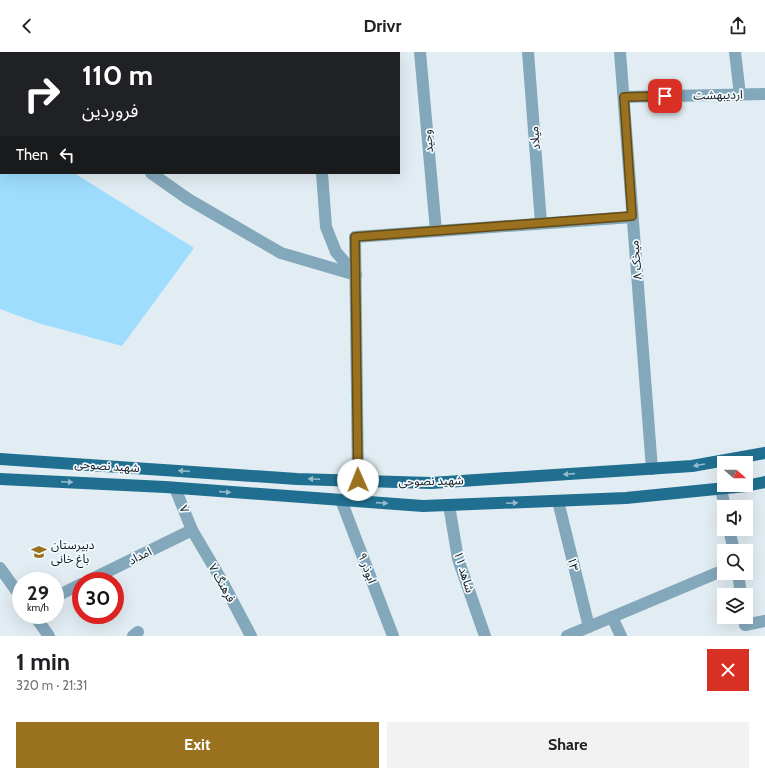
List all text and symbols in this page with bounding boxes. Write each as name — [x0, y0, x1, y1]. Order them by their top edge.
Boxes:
icon: back — [16, 15, 38, 37]
text: Drivr — [364, 15, 401, 37]
icon: share — [727, 15, 749, 37]
text: 110 m — [82, 58, 153, 92]
icon: right — [16, 68, 68, 120]
pin — [648, 79, 682, 113]
icon: arrive — [654, 85, 676, 107]
street label: اردیبهشت — [693, 87, 743, 102]
text: فروردین — [82, 100, 138, 122]
street label: میلاد — [526, 126, 543, 151]
street label: وحید — [419, 129, 436, 153]
icon: left — [56, 144, 78, 166]
text: Then — [16, 146, 48, 164]
street label: میخک ۸ — [626, 240, 645, 280]
street label: شهید نصوحی — [74, 456, 140, 475]
north arrow — [717, 456, 753, 492]
map controls — [717, 456, 753, 624]
position arrow — [337, 459, 379, 501]
one-way arrow — [693, 462, 705, 468]
one-way arrow — [178, 468, 190, 475]
one-way arrow — [563, 470, 575, 477]
street label: شهید نصوحی — [398, 472, 464, 489]
one-way arrow — [307, 476, 320, 482]
one-way arrow — [61, 479, 73, 486]
one-way arrow — [219, 488, 231, 495]
one-way arrow — [506, 499, 518, 506]
one-way arrow — [376, 500, 388, 507]
button: sound — [717, 500, 753, 536]
street label: ۷ — [176, 503, 193, 515]
place label: دبیرستان باغ خانی — [51, 537, 95, 568]
school or university icon: دبیرستان باغ خانی — [30, 543, 48, 561]
street label: امداد — [126, 543, 154, 568]
button: search — [717, 544, 753, 580]
street label: شاهد ۱۱ — [451, 549, 478, 594]
street label: ابوذر ۹ — [355, 550, 380, 585]
street label: ۱۳ — [565, 555, 582, 572]
street label: فرهنگ ۷ — [206, 561, 239, 605]
speed limit sign: 30 — [72, 572, 124, 624]
text: 29 — [27, 581, 49, 605]
button: layers — [717, 588, 753, 624]
text: km/h — [27, 601, 49, 614]
text: 1 min — [16, 647, 70, 676]
button: close — [707, 649, 749, 691]
text: 320 m · 21:31 — [16, 677, 87, 693]
button: Exit — [16, 722, 379, 768]
button: Share — [387, 722, 749, 768]

